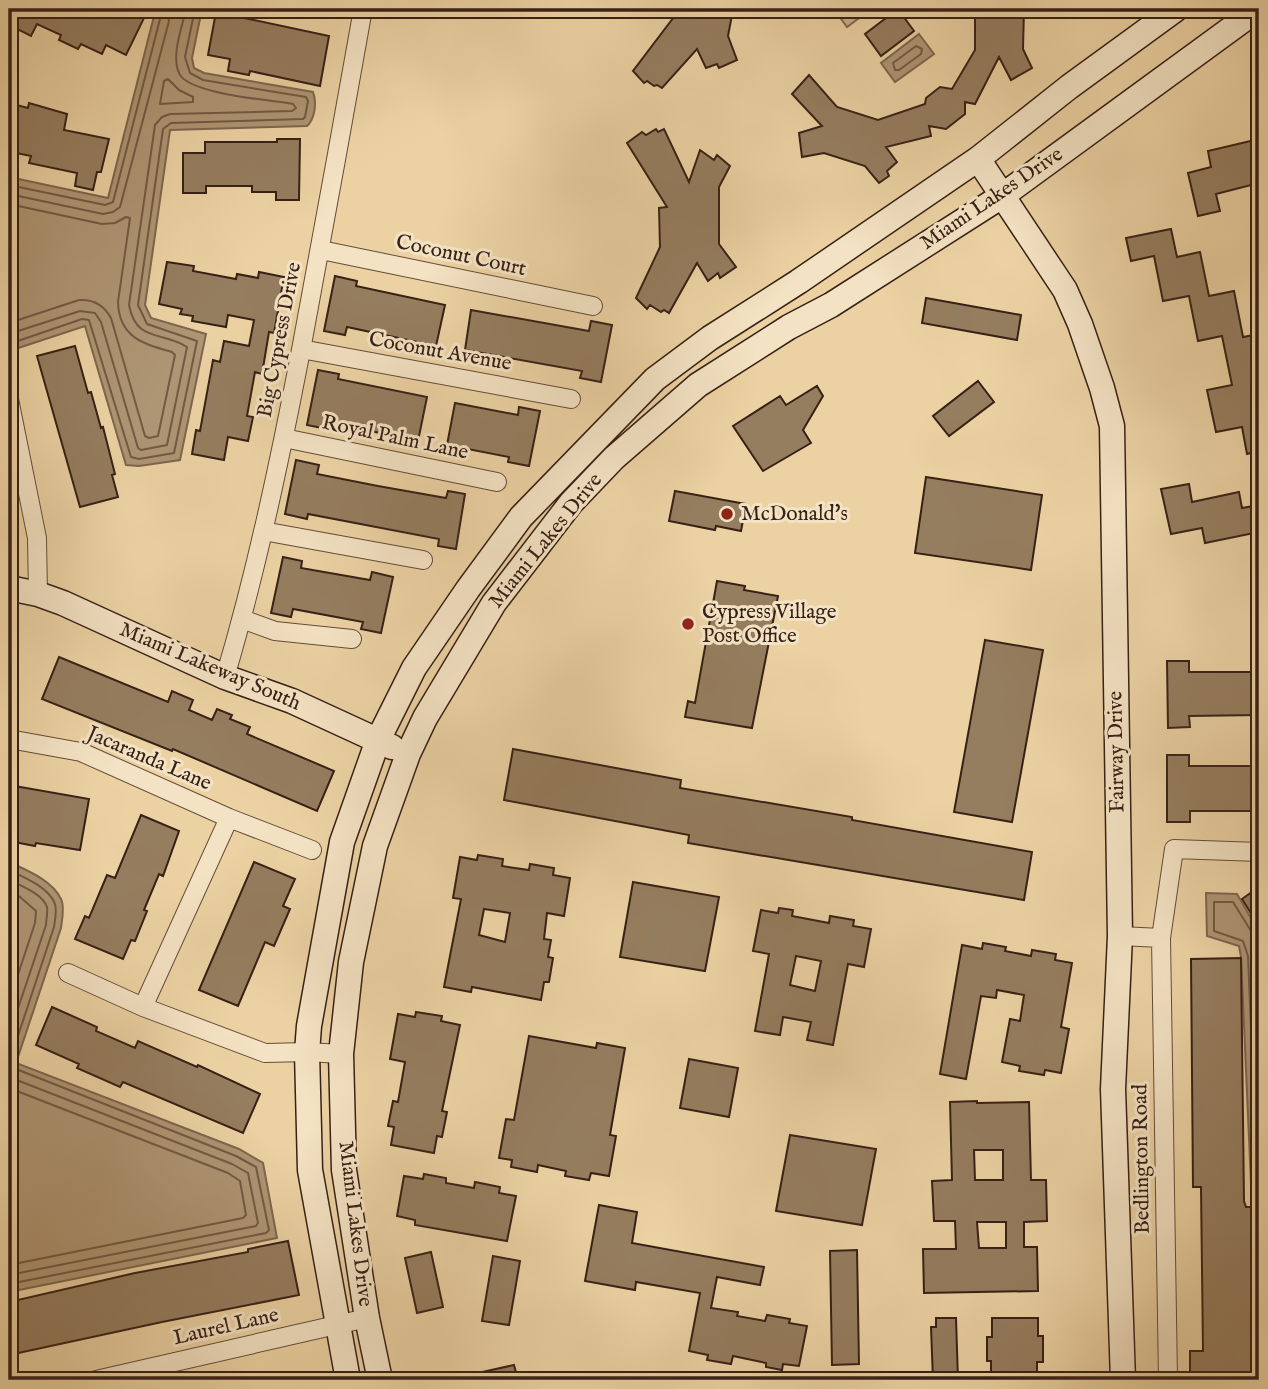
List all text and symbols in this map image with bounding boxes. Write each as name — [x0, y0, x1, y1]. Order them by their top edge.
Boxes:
street label: Miami Lakes Drive — [915, 141, 1069, 257]
street label: Coconut Court — [393, 229, 529, 283]
street label: Big Cypress Drive — [252, 260, 308, 420]
street label: Coconut Avenue — [367, 326, 514, 378]
street label: Royal Palm Lane — [319, 409, 471, 467]
street label: Miami Lakes Drive — [483, 468, 609, 614]
place label: McDonald's — [741, 501, 848, 528]
marker: McDonald's — [719, 506, 735, 522]
place label: Cypress Village Post Office — [702, 599, 837, 650]
marker: Cypress Village Post Office — [680, 616, 696, 632]
street label: Miami Lakeway South — [115, 617, 305, 717]
street label: Fairway Drive — [1102, 690, 1132, 813]
street label: Jacaranda Lane — [81, 720, 216, 798]
street label: Bedlington Road — [1127, 1083, 1157, 1234]
street label: Miami Lakes Drive — [331, 1140, 379, 1309]
street label: Laurel Lane — [171, 1302, 282, 1352]

